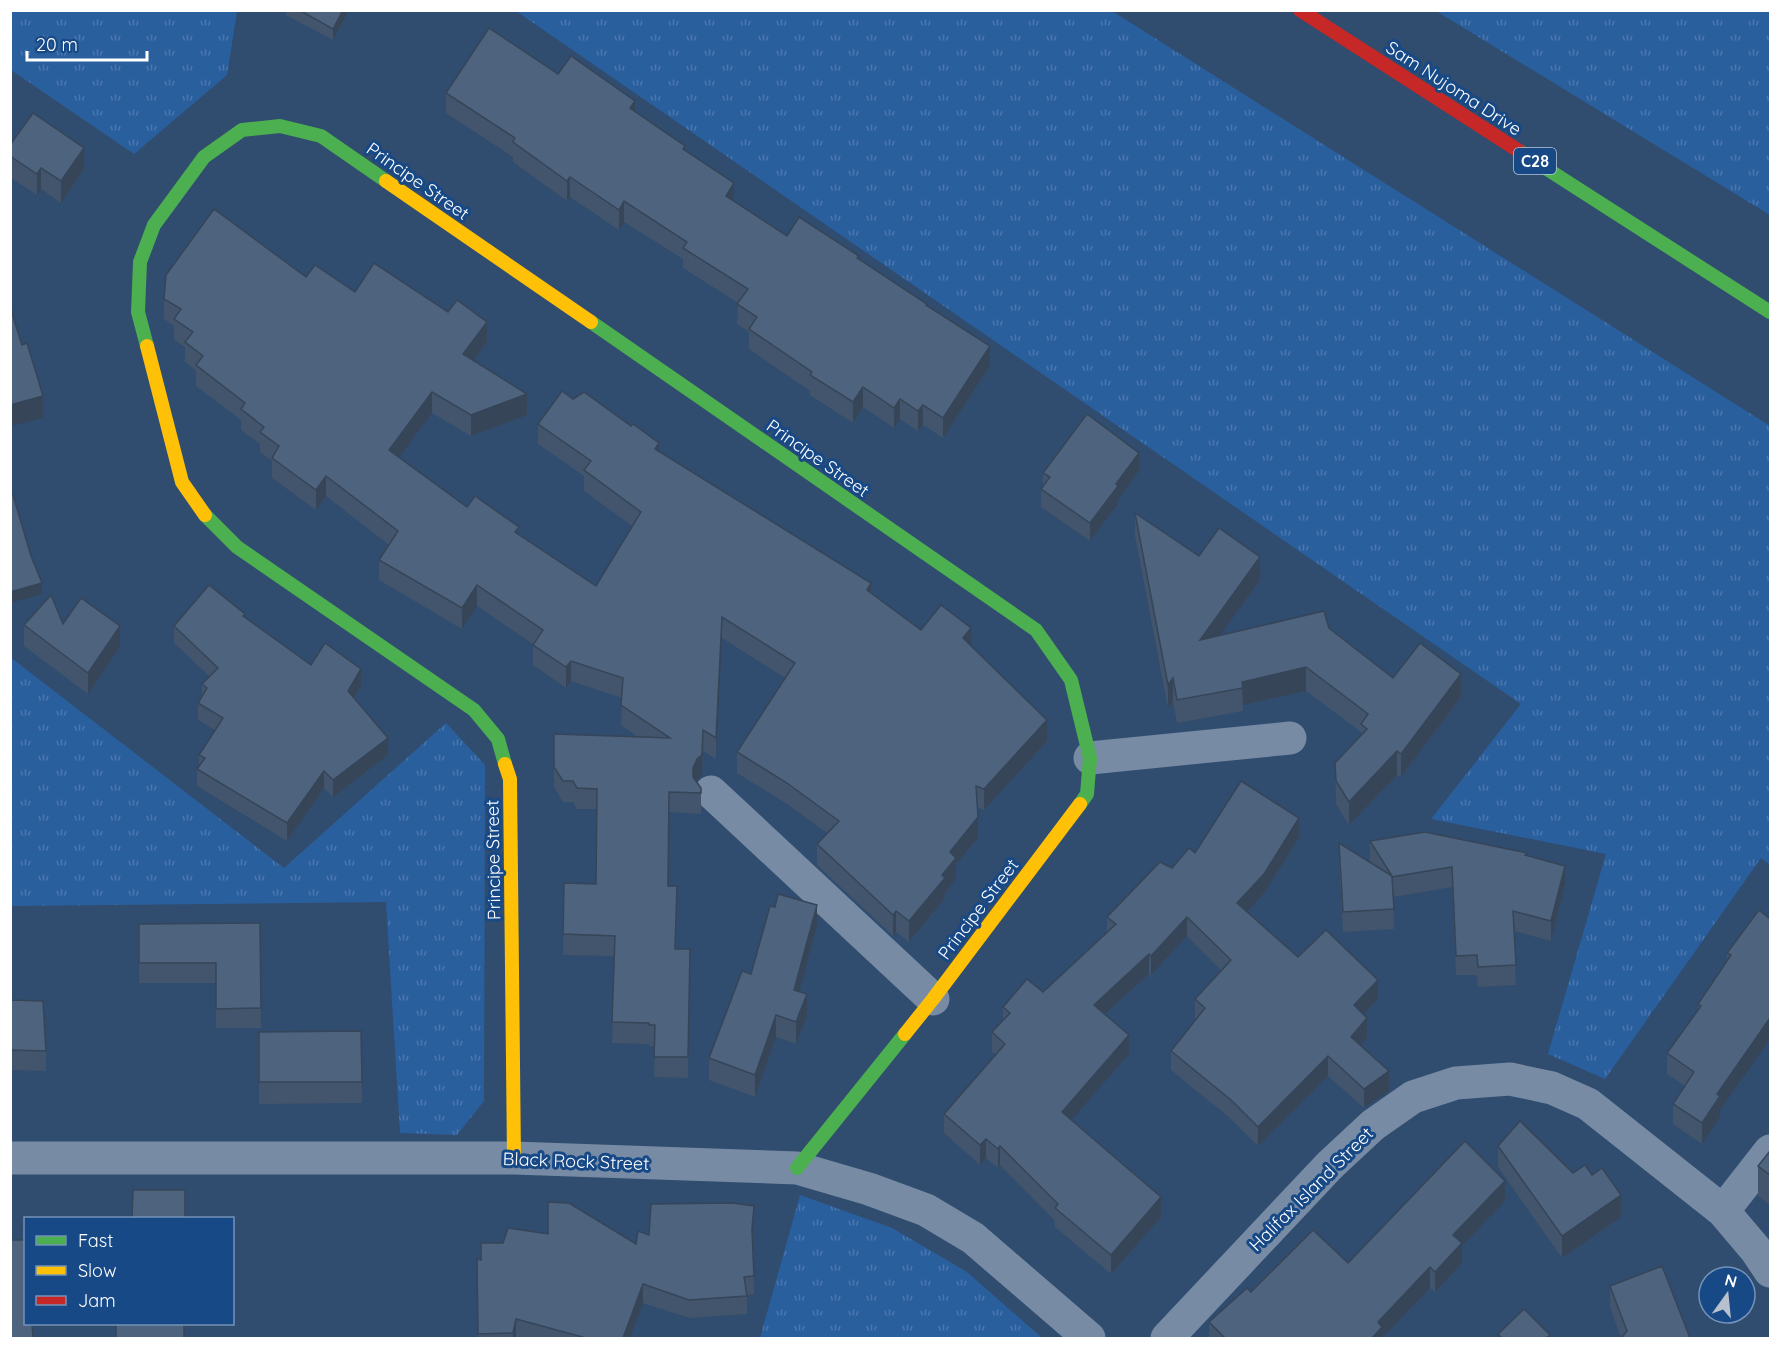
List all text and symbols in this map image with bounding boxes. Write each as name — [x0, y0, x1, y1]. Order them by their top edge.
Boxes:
scale bar — [27, 24, 147, 62]
text: 20 m — [36, 33, 78, 56]
street label: Sam Nujoma Drive — [1382, 36, 1526, 140]
street label: Principe Street — [362, 137, 474, 225]
road number: C28 — [1514, 148, 1556, 174]
street label: Principe Street — [762, 414, 874, 502]
street label: Principe Street — [480, 800, 506, 920]
street label: Principe Street — [933, 854, 1023, 964]
street label: Halifax Island Street — [1244, 1122, 1378, 1256]
street label: Black Rock Street — [502, 1147, 650, 1175]
legend — [24, 1217, 234, 1325]
text: Fast — [78, 1229, 113, 1252]
text: Slow — [78, 1259, 116, 1282]
north arrow — [1697, 1265, 1757, 1325]
text: N — [1723, 1269, 1739, 1292]
text: Jam — [78, 1289, 116, 1312]

